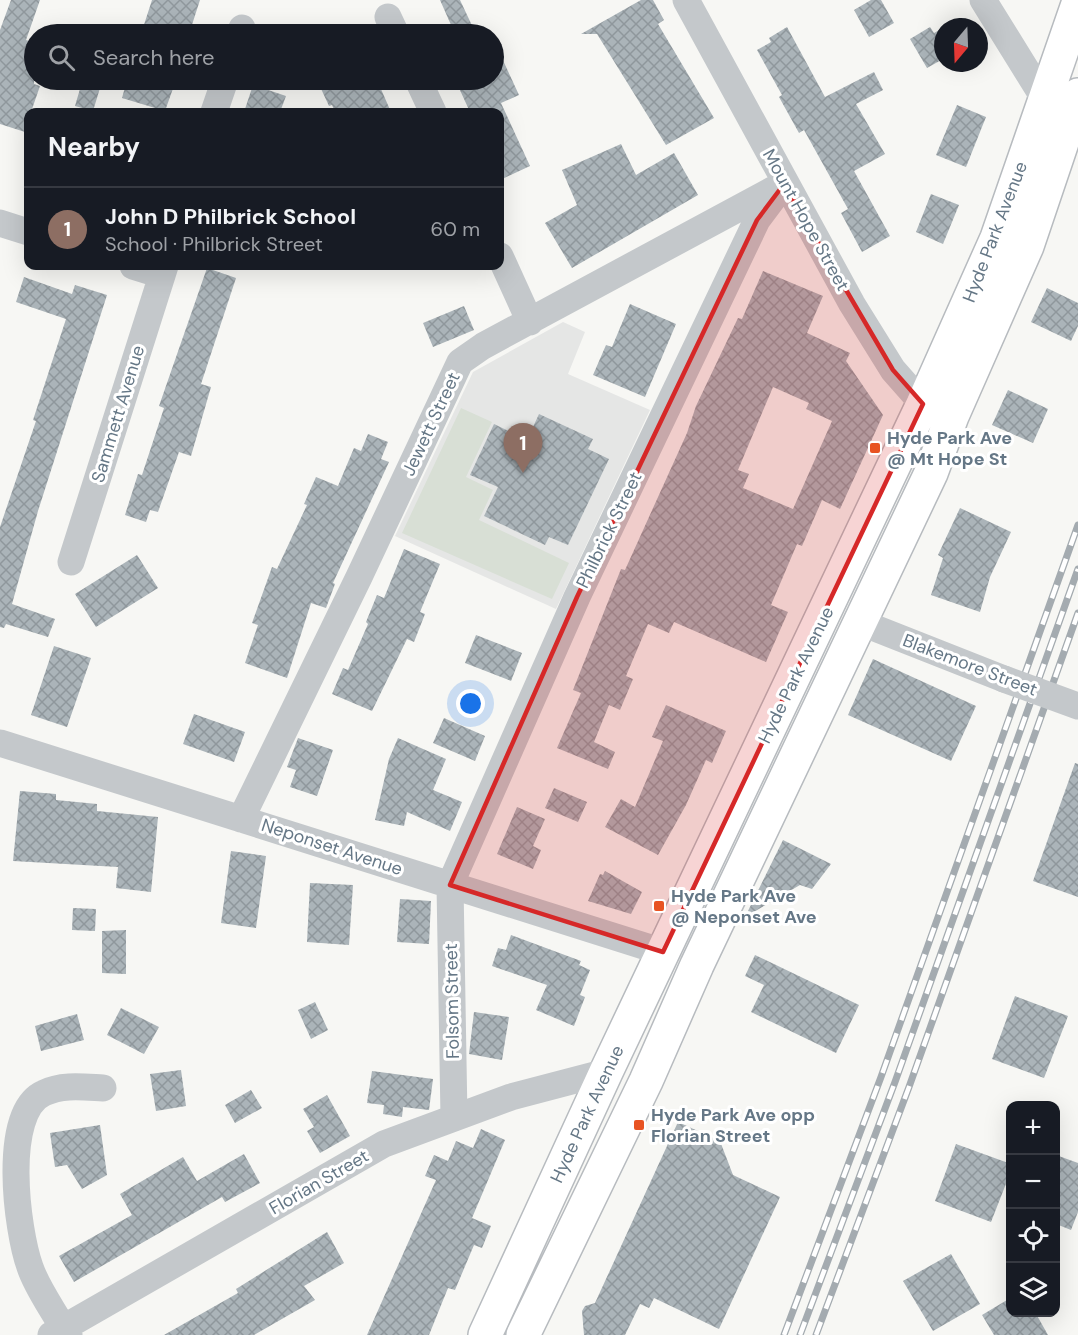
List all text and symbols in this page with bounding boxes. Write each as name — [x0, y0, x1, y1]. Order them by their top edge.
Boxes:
north arrow — [934, 18, 988, 72]
search box — [24, 24, 504, 90]
icon: search — [45, 41, 78, 74]
text: Search here — [93, 43, 214, 72]
text: Nearby — [48, 130, 140, 164]
street label: Mount Hope Street — [757, 145, 855, 295]
street label: Hyde Park Avenue — [957, 158, 1033, 306]
text: John D Philbrick School — [105, 202, 356, 231]
text: 1 — [64, 216, 71, 242]
text: 60 m — [431, 216, 480, 242]
text: School · Philbrick Street — [105, 231, 323, 257]
street label: Sammett Avenue — [86, 342, 150, 486]
street label: Jewett Street — [396, 368, 466, 480]
pin: 1 — [504, 424, 542, 473]
place label: Hyde Park Ave @ Mt Hope St — [887, 426, 1012, 471]
marker: Hyde Park Ave @ Mt Hope St — [868, 441, 882, 455]
street label: Philbrick Street — [570, 468, 648, 592]
street label: Hyde Park Avenue — [753, 603, 839, 747]
street label: Blakemore Street — [899, 628, 1041, 702]
your location — [456, 689, 485, 718]
street label: Neponset Avenue — [258, 813, 406, 881]
place label: Hyde Park Ave @ Neponset Ave — [671, 884, 817, 929]
marker: Hyde Park Ave @ Neponset Ave — [652, 899, 666, 913]
street label: Folsom Street — [439, 943, 465, 1059]
street label: Hyde Park Avenue — [545, 1041, 629, 1187]
map controls — [1006, 1101, 1060, 1317]
button: + — [1006, 1101, 1060, 1155]
place label: Hyde Park Ave opp Florian Street — [651, 1103, 815, 1148]
marker: Hyde Park Ave opp Florian Street — [632, 1118, 646, 1132]
street label: Florian Street — [265, 1144, 373, 1220]
button: − — [1006, 1155, 1060, 1209]
button: locate — [1006, 1209, 1060, 1263]
button: layers — [1006, 1263, 1060, 1317]

